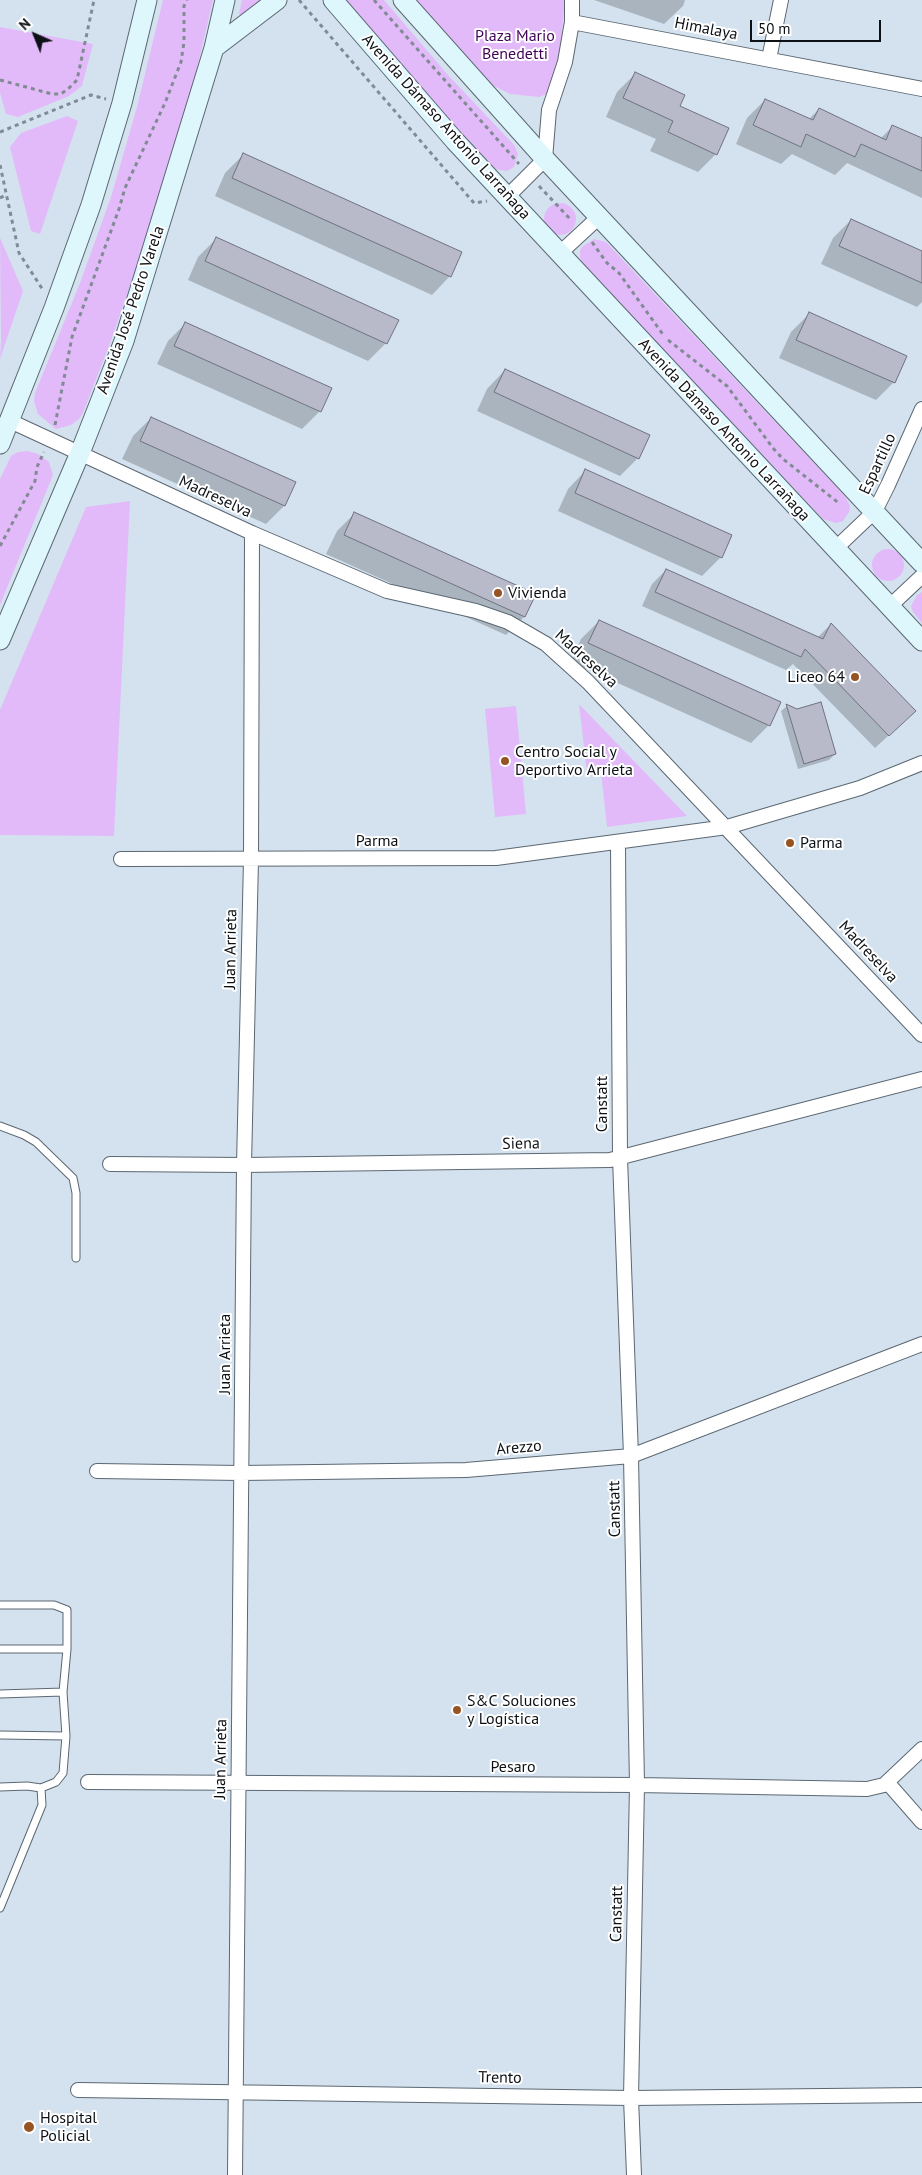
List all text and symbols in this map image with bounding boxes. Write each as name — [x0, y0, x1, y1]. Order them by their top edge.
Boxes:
north arrow — [10, 10, 60, 60]
scale bar — [752, 10, 883, 42]
street label: Himalaya — [673, 13, 739, 45]
text: N — [15, 15, 34, 34]
text: 50 m — [758, 19, 791, 38]
park label: Plaza Mario Benedetti — [475, 26, 555, 64]
street label: Avenida Dámaso Antonio Larrañaga — [358, 30, 534, 224]
street label: Avenida José Pedro Varela — [93, 223, 169, 397]
street label: Avenida Dámaso Antonio Larrañaga — [634, 335, 814, 525]
street label: Espartillo — [855, 430, 901, 498]
street label: Madreselva — [176, 472, 254, 522]
place label: Vivienda — [508, 583, 567, 603]
marker: Vivienda — [492, 587, 504, 599]
street label: Madreselva — [551, 626, 621, 692]
place label: Liceo 64 — [787, 667, 845, 687]
marker: Liceo 64 — [849, 671, 861, 683]
place label: Centro Social y Deportivo Arrieta — [515, 742, 633, 780]
marker: Centro Social y Deportivo Arrieta — [499, 755, 511, 767]
street label: Parma — [356, 831, 398, 851]
place label: Parma — [800, 833, 843, 853]
marker: Parma — [784, 837, 796, 849]
street label: Juan Arrieta — [221, 909, 241, 989]
street label: Madreselva — [834, 917, 902, 987]
street label: Canstatt — [592, 1076, 612, 1132]
street label: Siena — [502, 1134, 540, 1154]
street label: Juan Arrieta — [215, 1314, 235, 1394]
street label: Arezzo — [496, 1436, 542, 1460]
street label: Canstatt — [605, 1481, 625, 1537]
place label: S&C Soluciones y Logística — [467, 1691, 576, 1729]
marker: S&C Soluciones y Logística — [451, 1704, 463, 1716]
street label: Juan Arrieta — [211, 1719, 231, 1799]
street label: Pesaro — [490, 1757, 536, 1777]
street label: Canstatt — [607, 1886, 627, 1942]
street label: Trento — [478, 2068, 522, 2088]
place label: Hospital Policial — [40, 2108, 97, 2146]
marker: Hospital Policial — [22, 2120, 36, 2134]

